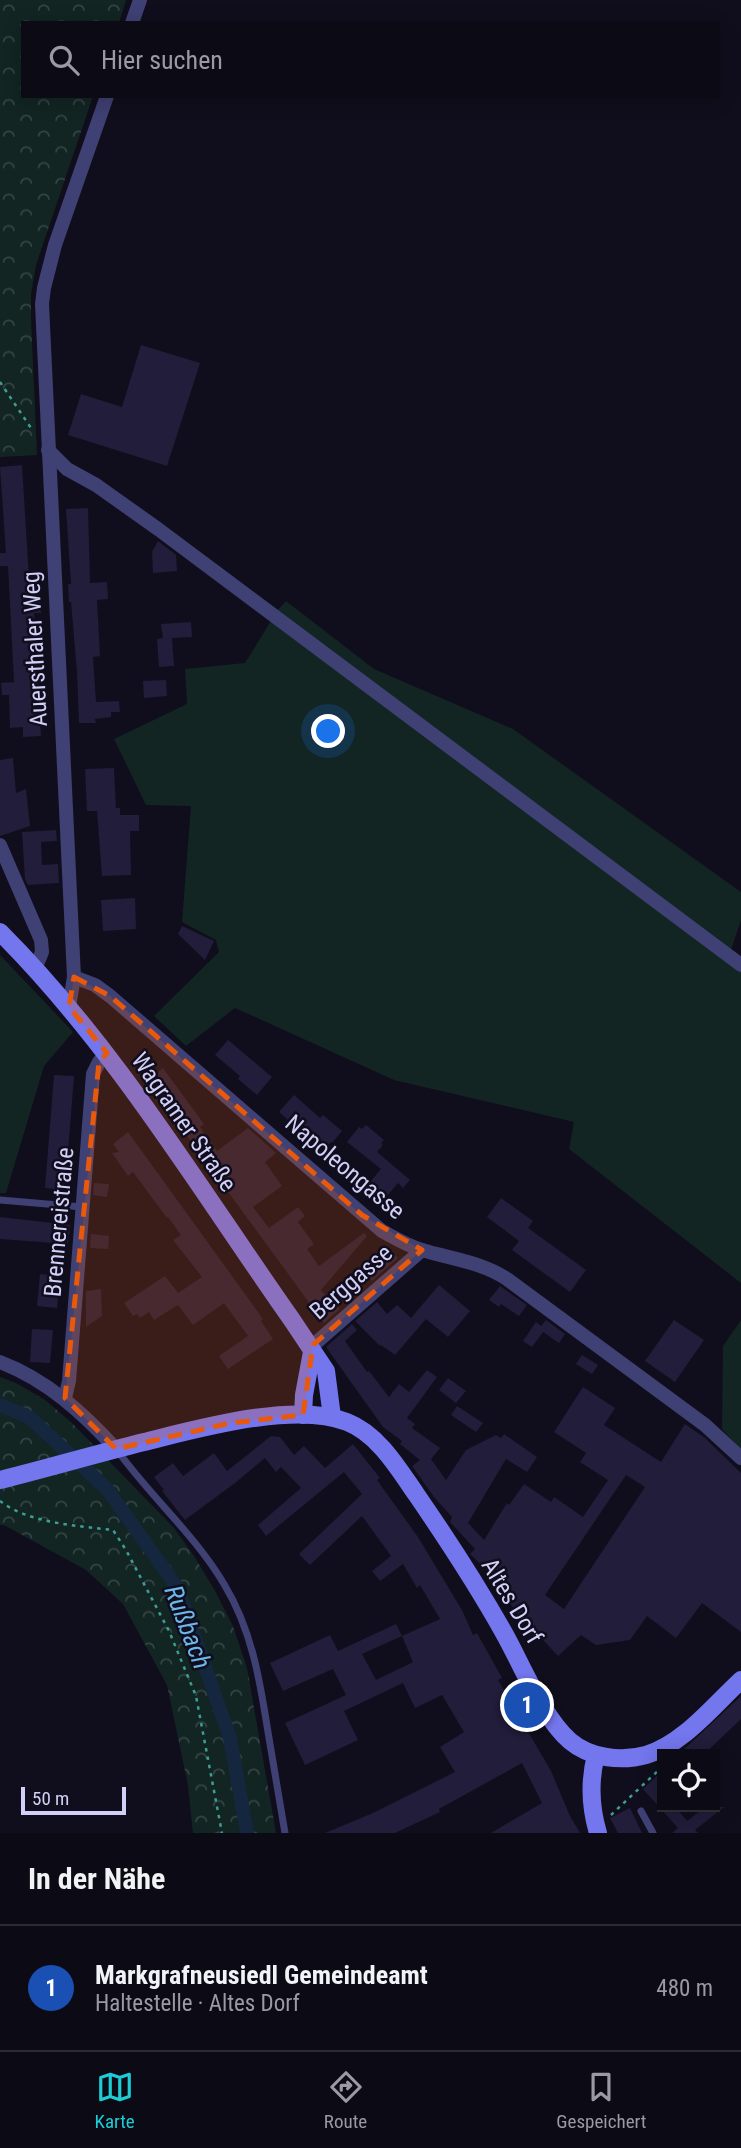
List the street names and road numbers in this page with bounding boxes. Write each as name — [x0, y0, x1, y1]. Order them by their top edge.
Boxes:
street label: Auersthaler Weg — [17, 571, 53, 727]
street label: Wagramer Straße — [126, 1047, 242, 1197]
street label: Napoleongasse — [280, 1109, 410, 1225]
street label: Brennereistraße — [39, 1146, 79, 1298]
street label: Berggasse — [304, 1239, 398, 1325]
street label: Altes Dorf — [476, 1553, 549, 1649]

